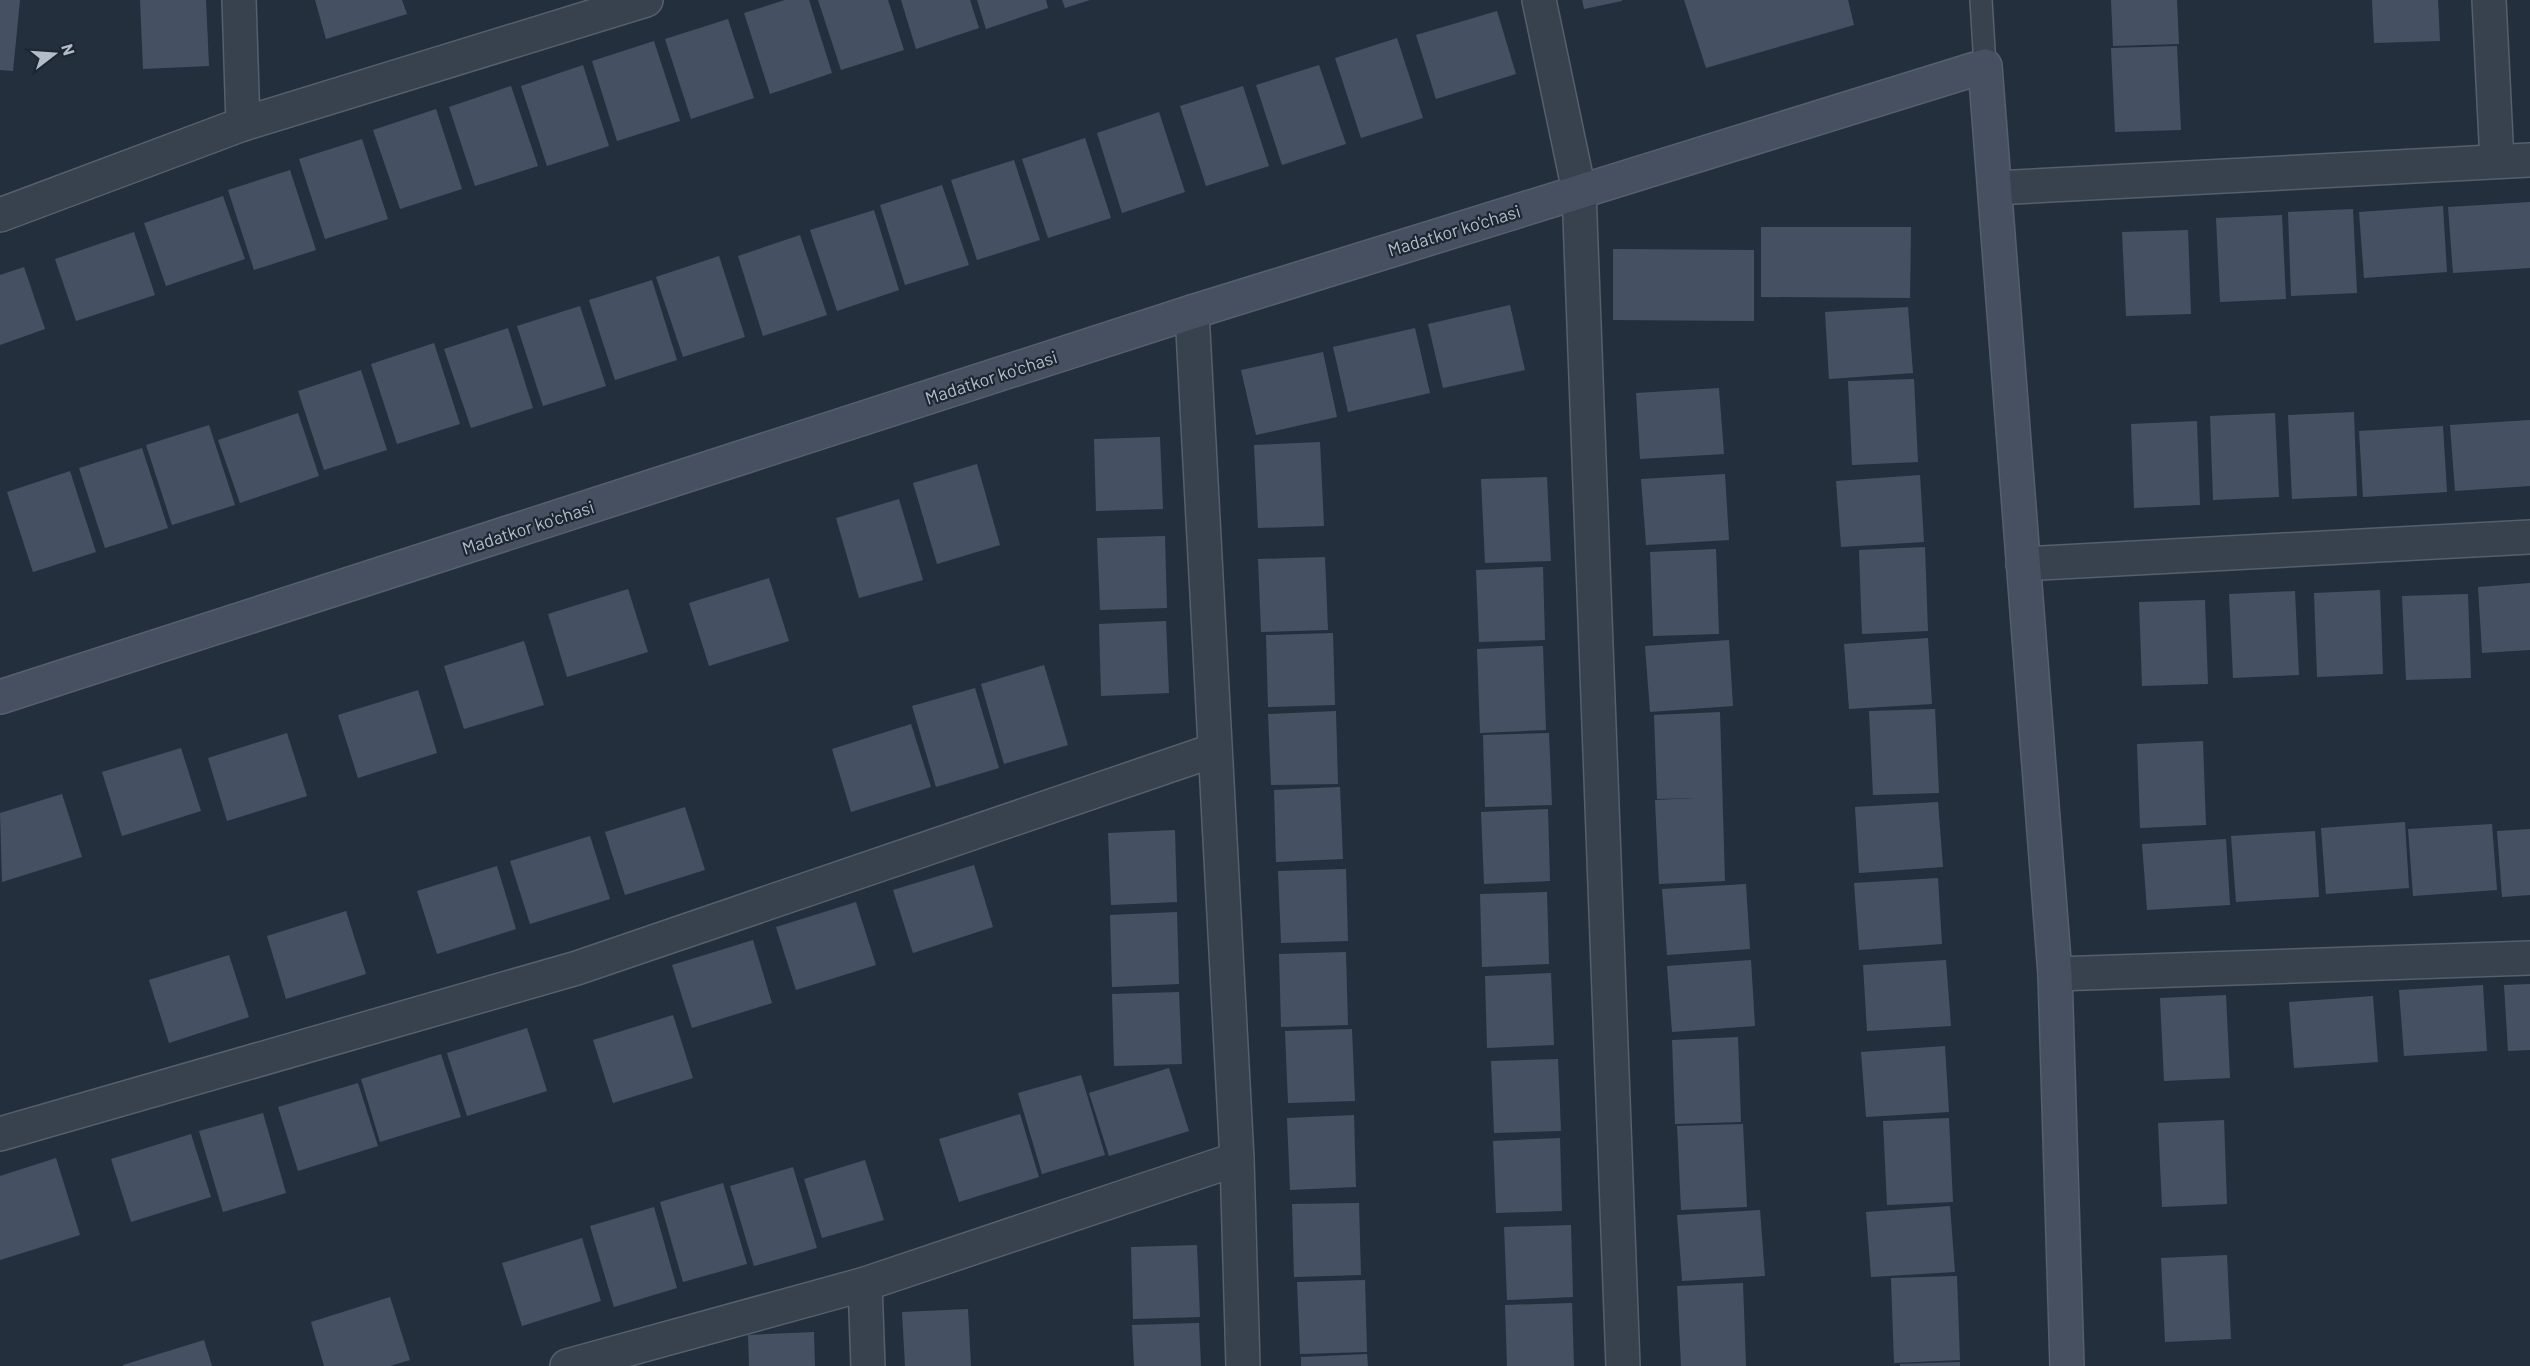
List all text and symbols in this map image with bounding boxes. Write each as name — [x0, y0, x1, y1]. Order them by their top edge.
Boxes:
north arrow — [24, 24, 84, 84]
text: N — [58, 42, 79, 57]
street label: Madatkor ko'chasi — [1385, 199, 1523, 261]
street label: Madatkor ko'chasi — [922, 345, 1060, 409]
street label: Madatkor ko'chasi — [459, 495, 597, 559]

